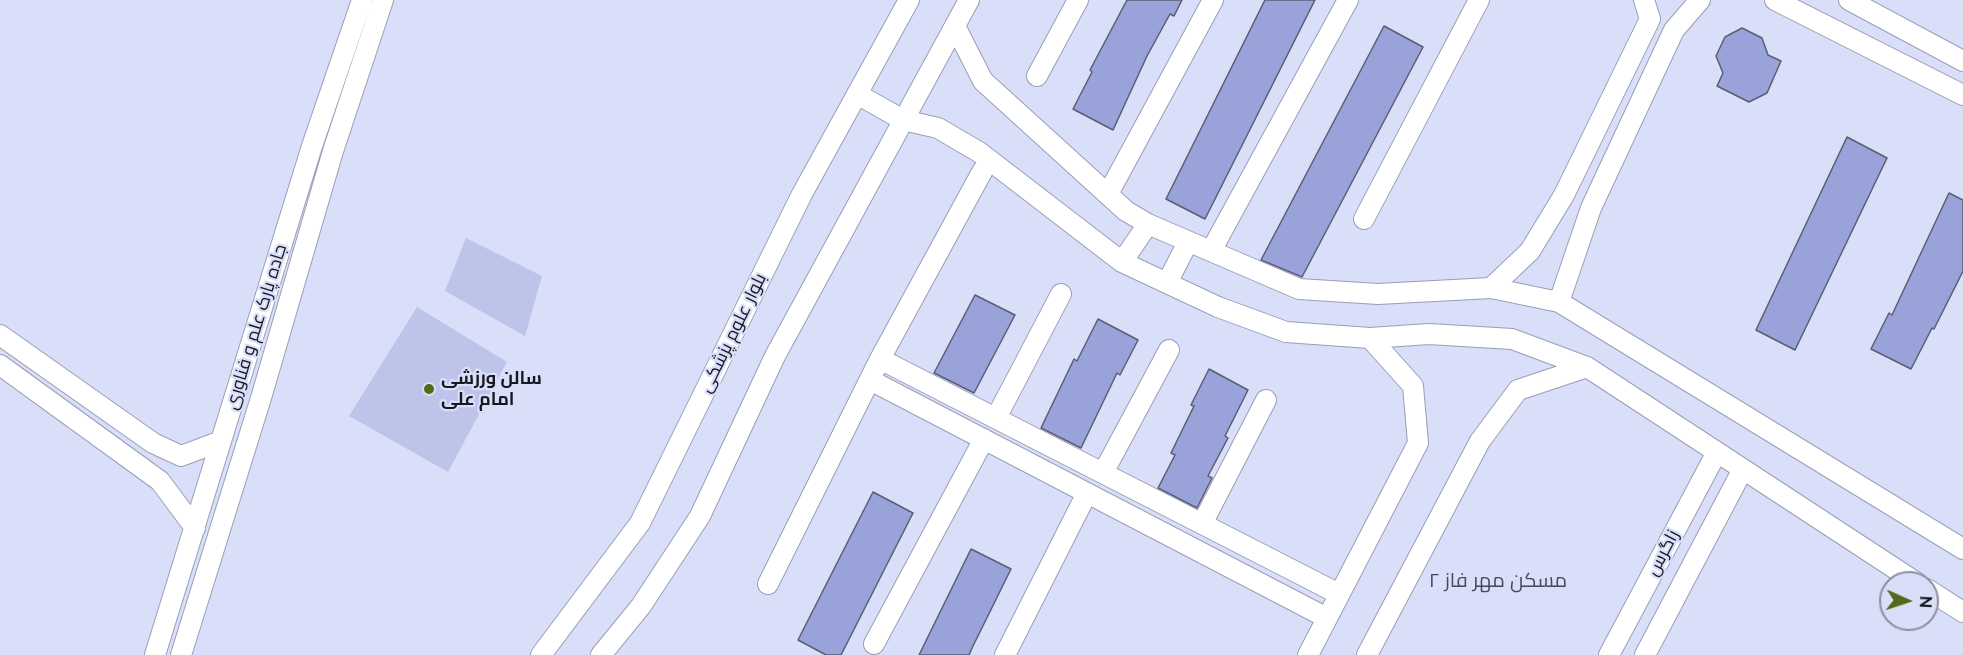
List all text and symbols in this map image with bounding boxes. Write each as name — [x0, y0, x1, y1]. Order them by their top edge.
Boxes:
street label: جاده پارک علم و فناوری — [221, 242, 291, 412]
street label: بلوار علوم پزشکی — [695, 270, 771, 396]
place label: سالن ورزشی امام علی — [441, 368, 542, 410]
marker: سالن ورزشی امام علی — [422, 382, 436, 396]
street label: زاگرس — [1642, 526, 1684, 580]
district label: مسکن مهر فاز ۲ — [1429, 569, 1567, 593]
north arrow — [1879, 571, 1939, 631]
text: N — [1916, 595, 1935, 608]

